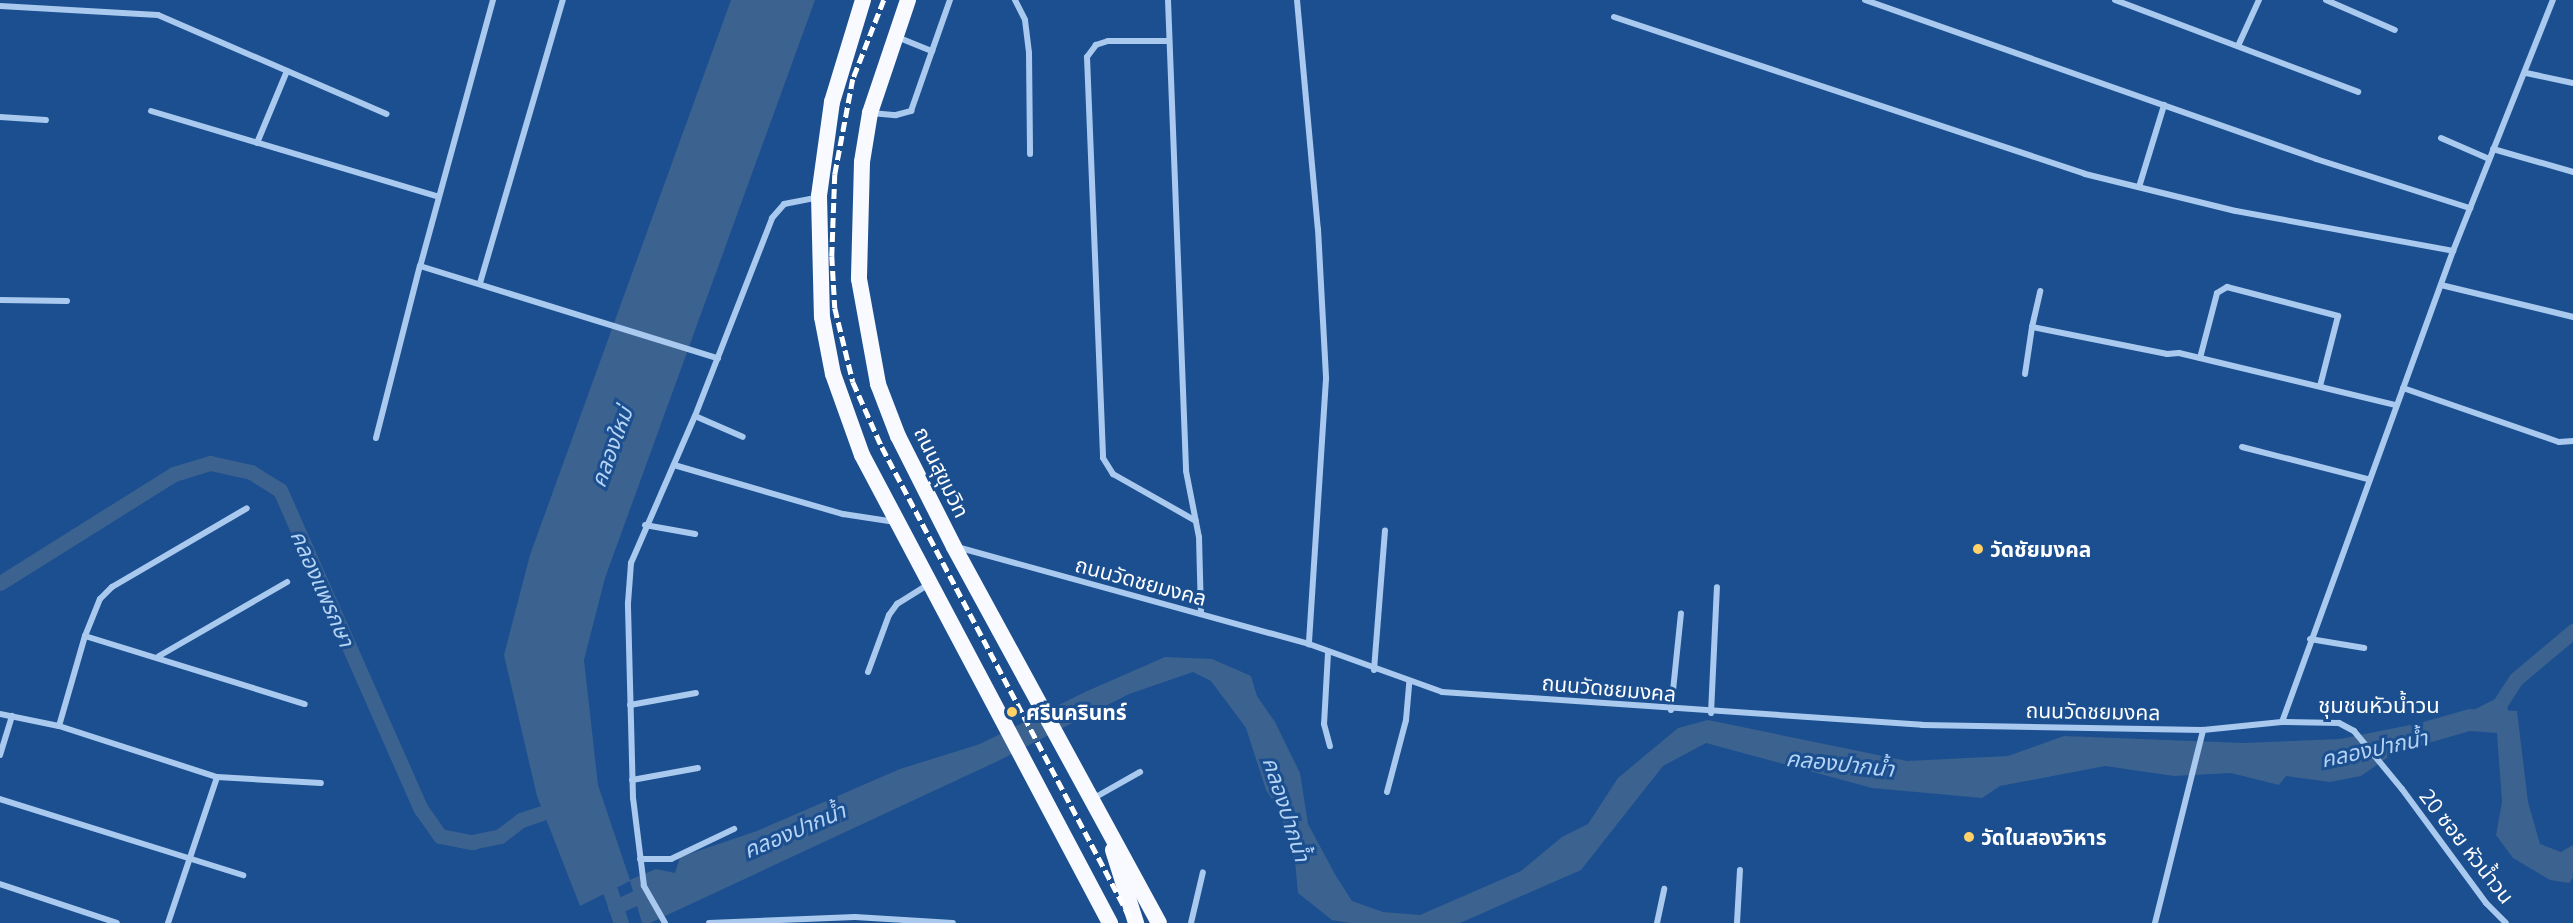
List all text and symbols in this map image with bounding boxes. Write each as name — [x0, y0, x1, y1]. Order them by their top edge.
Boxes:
water label: คลองใหม่ — [584, 403, 638, 491]
street label: ถนนสุขุมวิท — [909, 422, 975, 522]
water label: คลองแพรกษา — [286, 526, 360, 650]
place label: วัดชัยมงคล — [1990, 536, 2091, 562]
marker: วัดชัยมงคล — [1971, 542, 1985, 556]
street label: ถนนวัดชยมงคล — [1073, 551, 1209, 611]
street label: ถนนวัดชยมงคล — [1541, 670, 1677, 706]
district label: ชุมชนหัวน้ำวน — [2318, 692, 2440, 718]
street label: ถนนวัดชยมงคล — [2025, 697, 2161, 725]
place label: ศรีนครินทร์ — [1026, 699, 1127, 725]
marker: ศรีนครินทร์ — [1003, 703, 1021, 721]
water label: คลองปากน้ำ — [2318, 724, 2430, 772]
water label: คลองปากน้ำ — [1785, 744, 1895, 782]
water label: คลองปากน้ำ — [1258, 753, 1316, 865]
street label: 20 ซอย หัวน้ำวน — [2414, 784, 2520, 908]
water label: คลองปากน้ำ — [739, 797, 849, 863]
place label: วัดในสองวิหาร — [1981, 824, 2107, 850]
marker: วัดในสองวิหาร — [1962, 830, 1976, 844]

